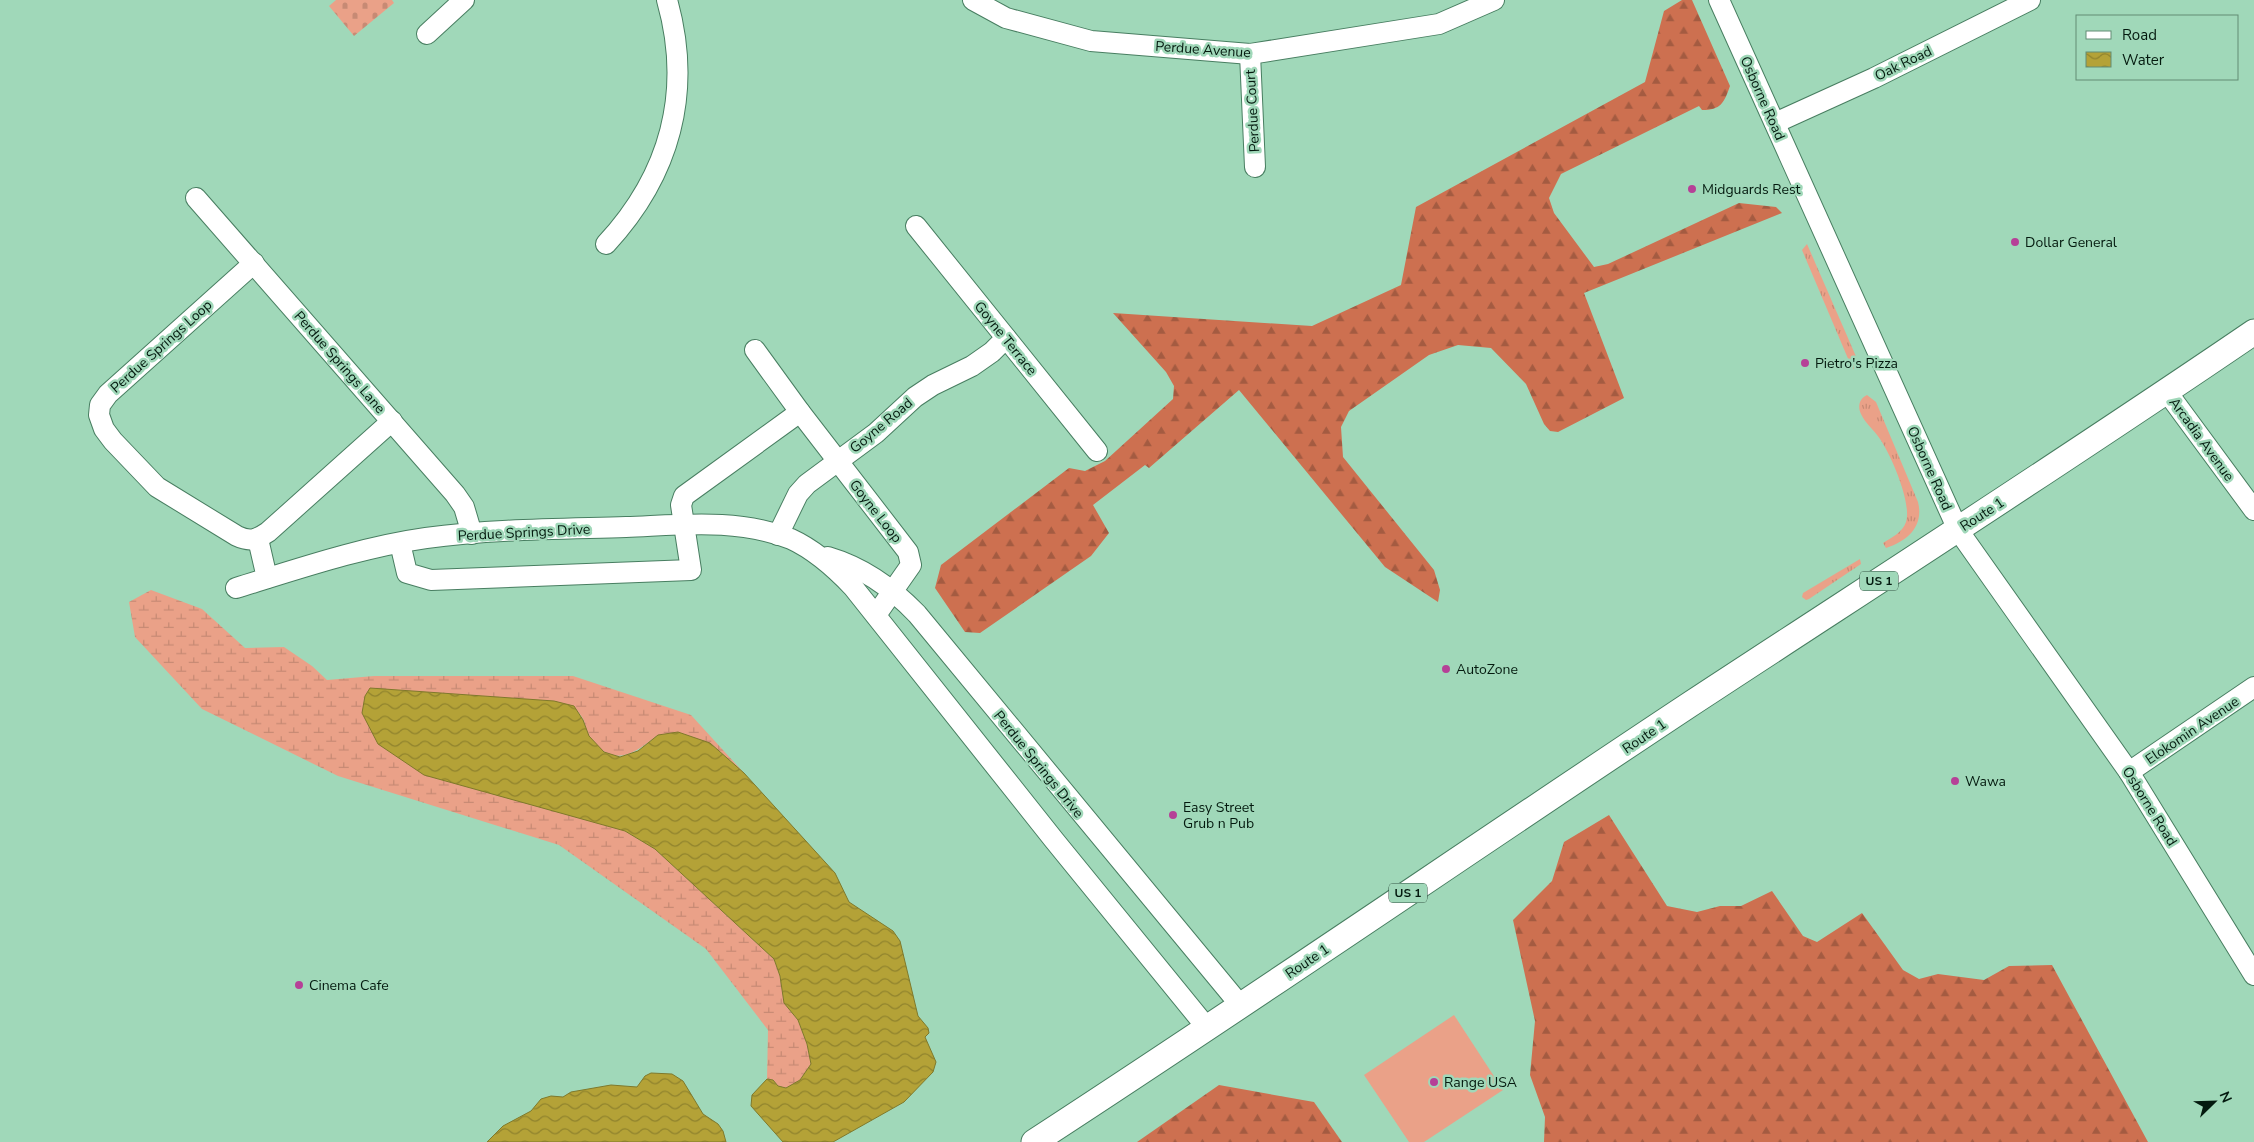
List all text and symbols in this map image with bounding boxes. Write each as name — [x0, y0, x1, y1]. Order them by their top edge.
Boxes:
legend — [2076, 15, 2239, 80]
text: Road — [2122, 25, 2157, 45]
street label: Perdue Avenue — [1155, 37, 1251, 62]
street label: Oak Road — [1871, 41, 1935, 85]
text: Water — [2122, 50, 2165, 70]
street label: Osborne Road — [1736, 53, 1790, 143]
street label: Perdue Court — [1241, 69, 1264, 153]
place label: Midguards Rest — [1702, 180, 1801, 199]
marker: Midguards Rest — [1686, 183, 1698, 195]
place label: Dollar General — [2025, 233, 2118, 252]
marker: Dollar General — [2009, 236, 2021, 248]
street label: Perdue Springs Loop — [106, 296, 216, 397]
street label: Goyne Terrace — [970, 297, 1041, 379]
street label: Perdue Springs Lane — [290, 307, 389, 418]
place label: Pietro's Pizza — [1815, 354, 1898, 373]
marker: Pietro's Pizza — [1799, 357, 1811, 369]
street label: Goyne Road — [846, 393, 917, 457]
street label: Arcadia Avenue — [2165, 394, 2238, 485]
street label: Osborne Road — [1903, 423, 1957, 513]
street label: Goyne Loop — [845, 476, 906, 547]
street label: Route 1 — [1956, 493, 2008, 536]
street label: Perdue Springs Drive — [457, 520, 591, 545]
road number: US 1 — [1860, 572, 1898, 590]
place label: AutoZone — [1456, 660, 1518, 679]
marker: AutoZone — [1440, 663, 1452, 675]
street label: Elokomin Avenue — [2142, 692, 2243, 769]
street label: Perdue Springs Drive — [989, 707, 1088, 822]
street label: Route 1 — [1619, 715, 1670, 758]
street label: Osborne Road — [2118, 763, 2181, 849]
place label: Wawa — [1965, 772, 2006, 791]
marker: Wawa — [1949, 775, 1961, 787]
place label: Easy Street Grub n Pub — [1183, 798, 1254, 833]
marker: Easy Street Grub n Pub — [1167, 809, 1179, 821]
road number: US 1 — [1389, 884, 1427, 902]
street label: Route 1 — [1282, 940, 1333, 983]
place label: Cinema Cafe — [309, 976, 389, 995]
marker: Cinema Cafe — [293, 979, 305, 991]
place label: Range USA — [1444, 1073, 1517, 1092]
marker: Range USA — [1428, 1076, 1440, 1088]
north arrow — [2189, 1077, 2239, 1127]
text: N — [2215, 1089, 2236, 1106]

